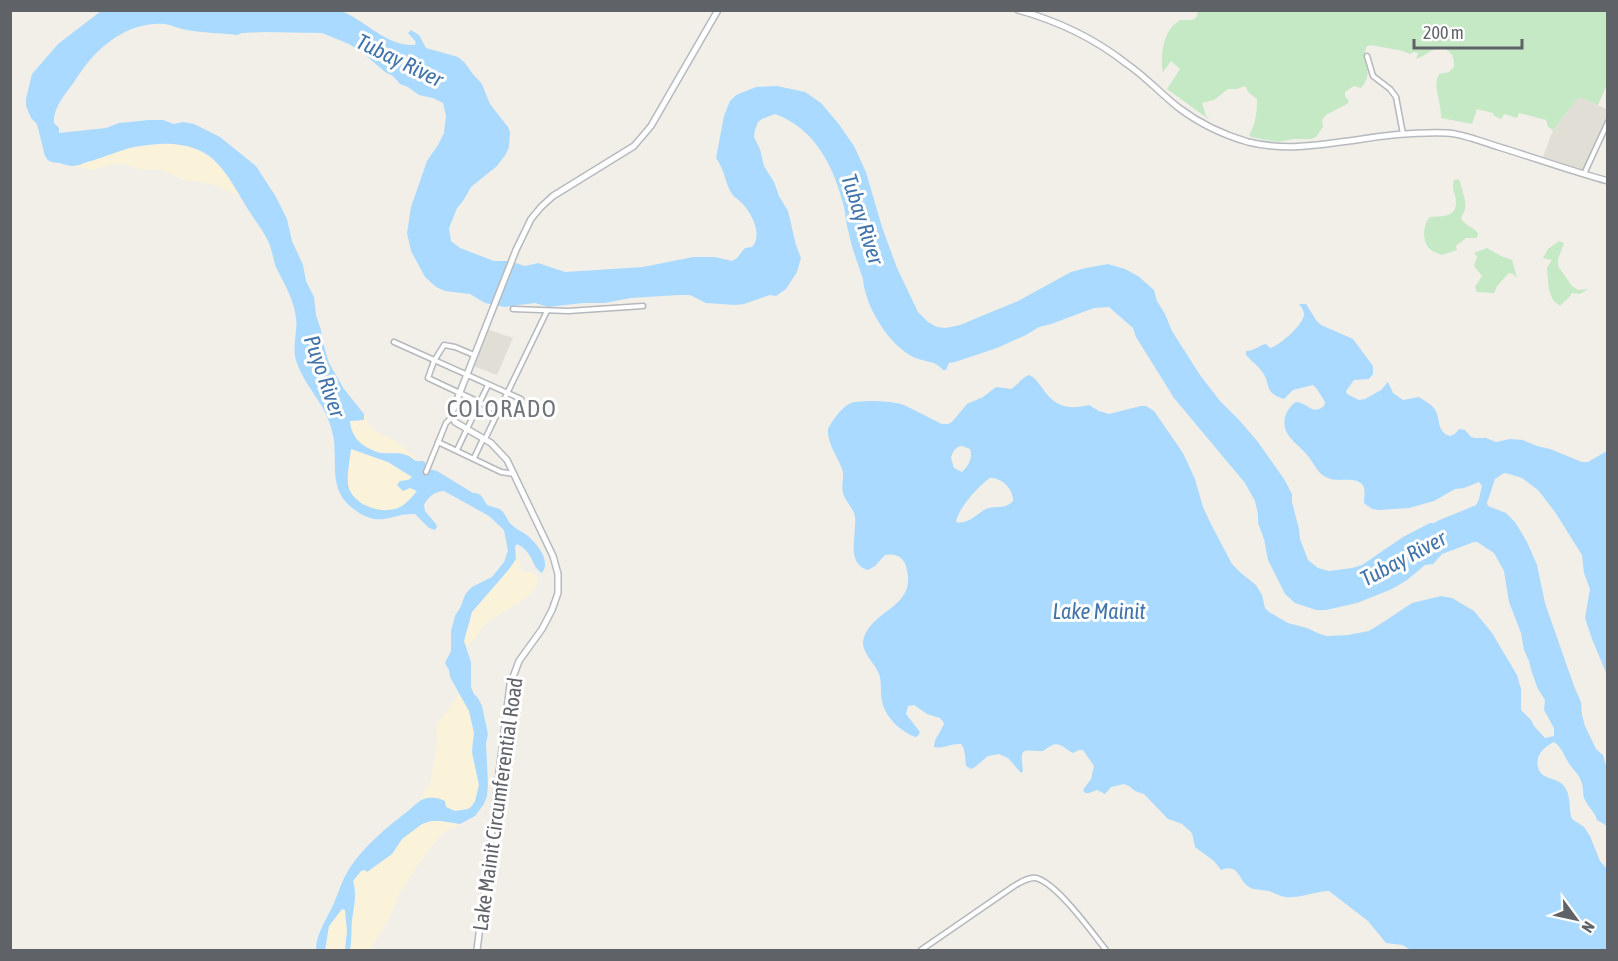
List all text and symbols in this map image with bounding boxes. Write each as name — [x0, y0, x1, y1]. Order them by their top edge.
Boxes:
scale bar — [1414, 12, 1522, 50]
text: 200 m — [1423, 22, 1464, 43]
water label: Tubay River — [352, 28, 449, 93]
water label: Tubay River — [836, 171, 890, 269]
water label: Puyo River — [299, 332, 352, 422]
district label: COLORADO — [447, 395, 557, 422]
water label: Tubay River — [1356, 524, 1452, 591]
water label: Lake Mainit — [1052, 598, 1146, 624]
street label: Lake Mainit Circumferential Road — [467, 676, 527, 932]
north arrow — [1546, 889, 1606, 949]
text: N — [1578, 918, 1599, 936]

